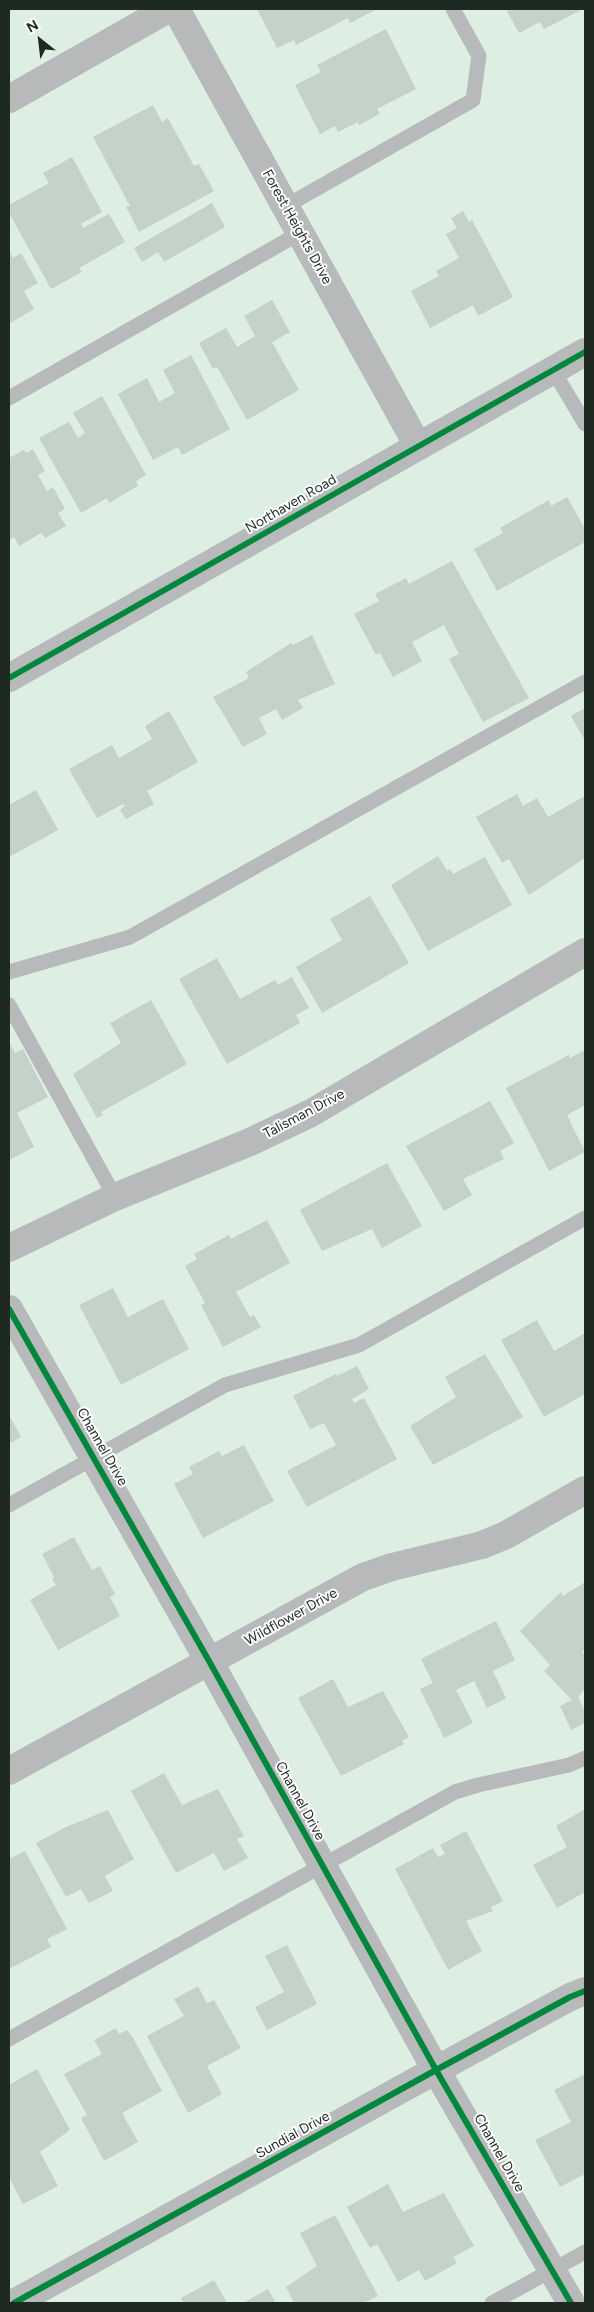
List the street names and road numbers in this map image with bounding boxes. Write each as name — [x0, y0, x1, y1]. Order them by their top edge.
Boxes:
street label: Forest Heights Drive — [259, 167, 335, 287]
street label: Northaven Road — [243, 471, 339, 537]
street label: Talisman Drive — [261, 1086, 347, 1142]
street label: Channel Drive — [73, 1405, 131, 1489]
street label: Wildflower Drive — [242, 1585, 340, 1649]
street label: Channel Drive — [272, 1759, 328, 1843]
street label: Sundial Drive — [253, 2108, 333, 2162]
street label: Channel Drive — [470, 2111, 528, 2195]

